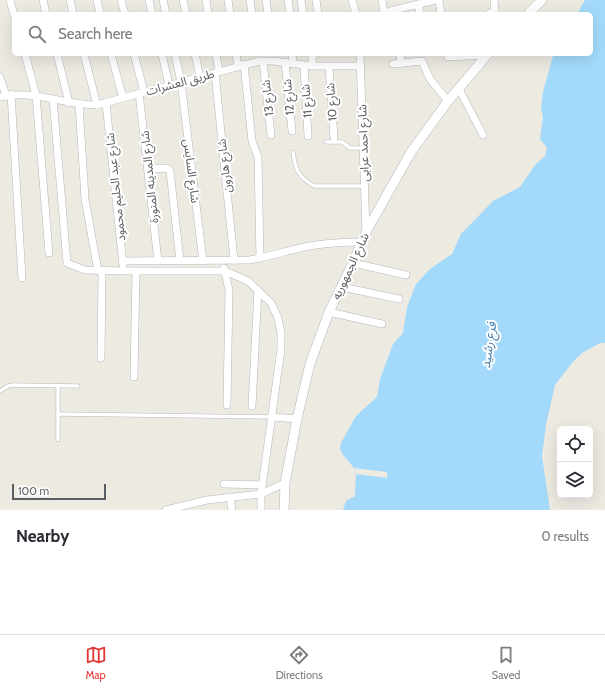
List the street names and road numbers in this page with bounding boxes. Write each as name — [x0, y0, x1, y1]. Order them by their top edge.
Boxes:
street label: طريق العشرات — [144, 66, 216, 99]
street label: شارع 12 — [279, 78, 299, 116]
street label: شارع 13 — [258, 79, 278, 117]
street label: شارع 10 — [322, 82, 342, 122]
street label: شارع 11 — [297, 83, 317, 118]
street label: شارع احمد عرابى — [354, 104, 374, 182]
street label: شارع المدينه المنورة — [137, 130, 163, 224]
street label: شارع عبد الحليم محمود — [102, 132, 130, 242]
street label: شارع السايس — [179, 138, 203, 204]
street label: شارع هارون — [214, 138, 236, 194]
street label: شارع الجمهوريه — [328, 230, 374, 303]

